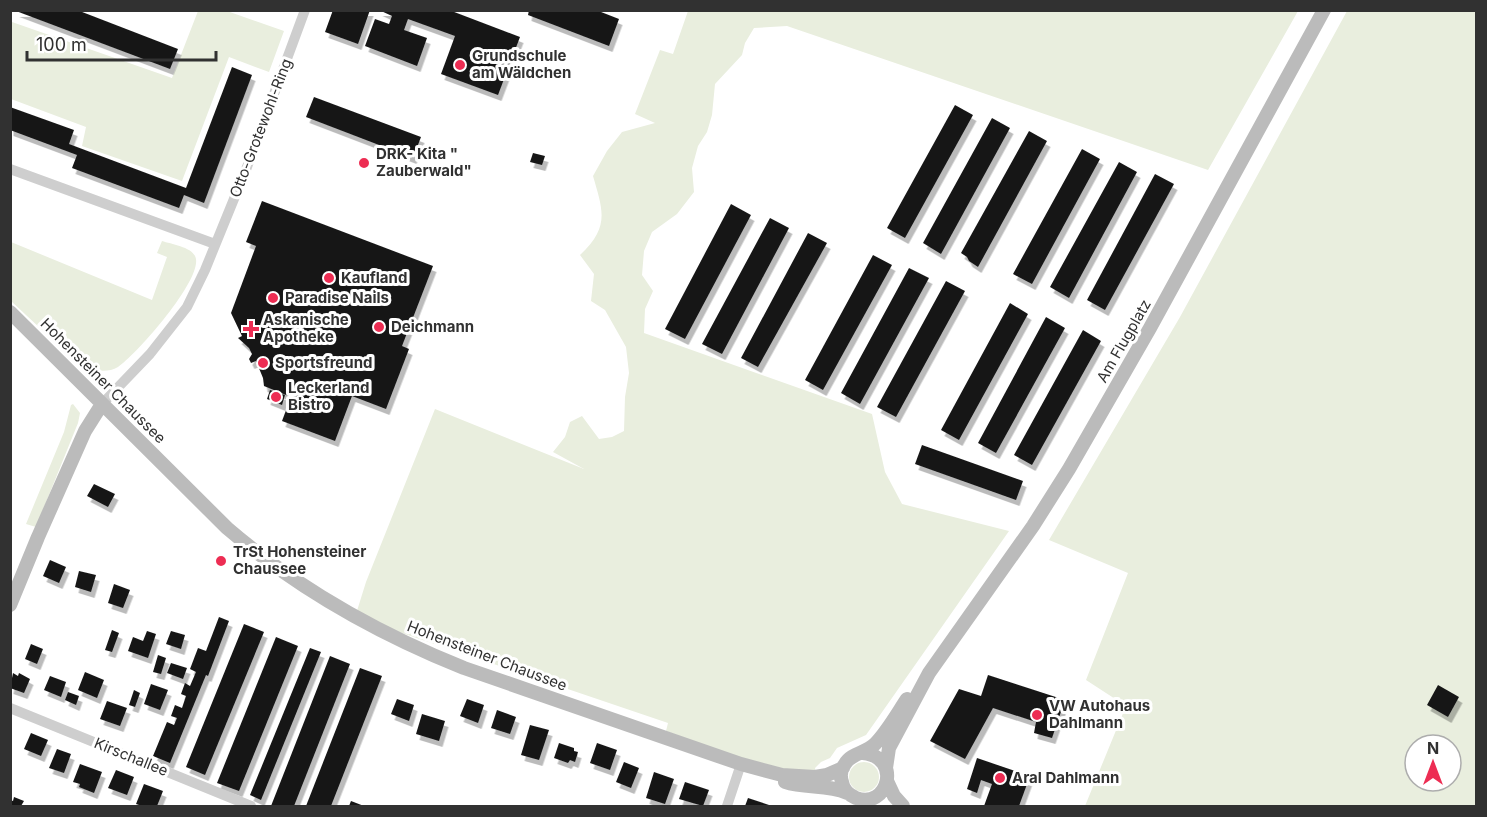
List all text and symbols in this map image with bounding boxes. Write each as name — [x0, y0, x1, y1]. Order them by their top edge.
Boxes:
scale bar — [27, 24, 216, 62]
text: 100 m — [36, 34, 87, 55]
place label: Grundschule am Wäldchen — [472, 46, 571, 82]
street label: Otto-Grotewohl-Ring — [225, 56, 296, 200]
marker: Grundschule am Wäldchen — [453, 58, 467, 72]
place label: DRK- Kita " Zauberwald" — [376, 144, 472, 180]
marker: DRK- Kita " Zauberwald" — [357, 156, 371, 170]
place label: Kaufland — [341, 268, 407, 287]
marker: Kaufland — [322, 271, 336, 285]
place label: Paradise Nails — [285, 288, 389, 307]
marker: Paradise Nails — [266, 291, 280, 305]
street label: Am Flugplatz — [1092, 296, 1155, 386]
place label: Askanische Apotheke — [263, 310, 349, 346]
street label: Hohensteiner Chaussee — [37, 314, 170, 447]
place label: Deichmann — [391, 317, 474, 336]
marker: Deichmann — [372, 320, 386, 334]
marker: Askanische Apotheke — [244, 322, 258, 336]
place label: Sportsfreund — [275, 353, 372, 372]
marker: Sportsfreund — [256, 356, 270, 370]
place label: Leckerland Bistro — [288, 378, 369, 414]
marker: Leckerland Bistro — [269, 390, 283, 404]
place label: TrSt Hohensteiner Chaussee — [233, 542, 366, 578]
marker: TrSt Hohensteiner Chaussee — [214, 554, 228, 568]
street label: Hohensteiner Chaussee — [405, 616, 570, 695]
place label: VW Autohaus Dahlmann — [1049, 696, 1150, 732]
marker: VW Autohaus Dahlmann — [1030, 708, 1044, 722]
street label: Kirschallee — [91, 733, 171, 780]
north arrow — [1403, 733, 1463, 793]
text: N — [1427, 738, 1439, 758]
place label: Aral Dahlmann — [1012, 768, 1119, 787]
marker: Aral Dahlmann — [993, 771, 1007, 785]

